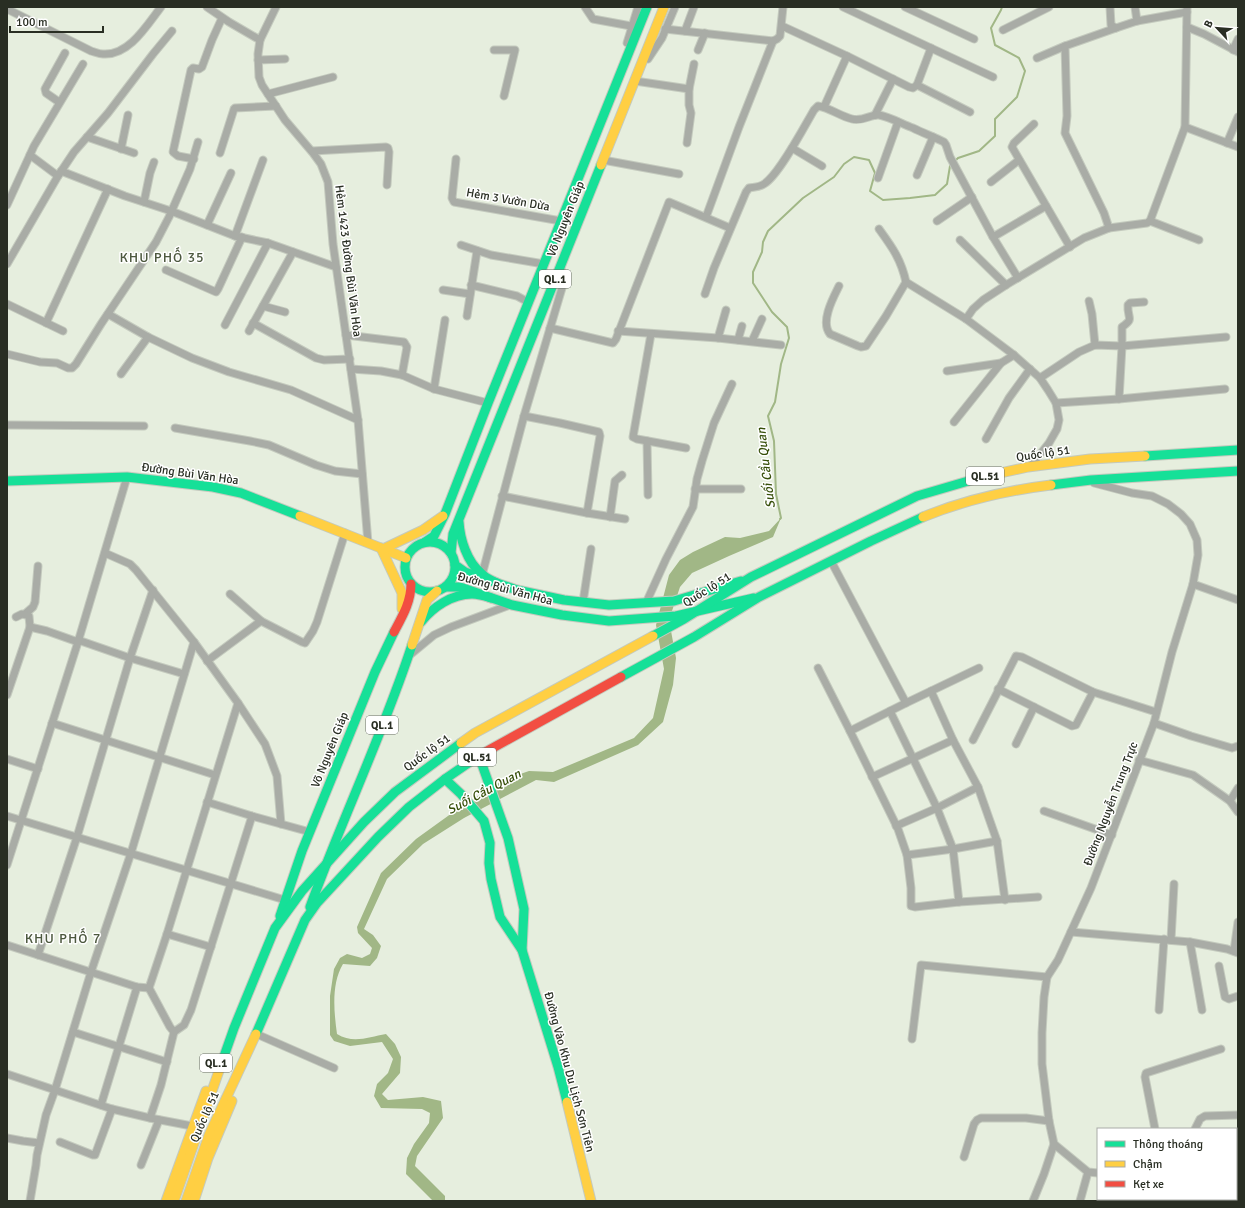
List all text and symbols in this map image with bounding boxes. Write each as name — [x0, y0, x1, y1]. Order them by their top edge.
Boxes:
scale bar — [10, 8, 103, 34]
north arrow — [1197, 8, 1237, 48]
text: 100 m — [16, 15, 48, 30]
text: B — [1201, 18, 1216, 30]
street label: Võ Nguyên Giáp — [544, 179, 588, 259]
street label: Hẻm 1423 Đường Bùi Văn Hòa — [331, 184, 365, 338]
street label: Hẻm 3 Vườn Dừa — [465, 185, 551, 215]
district label: KHU PHỐ 35 — [119, 247, 205, 266]
road number: QL.1 — [539, 270, 571, 288]
water label: Suối Cầu Quan — [753, 426, 779, 509]
street label: Quốc lộ 51 — [1015, 443, 1071, 465]
street label: Đường Bùi Văn Hòa — [140, 460, 240, 488]
road number: QL.51 — [966, 467, 1004, 485]
street label: Đường Bùi Văn Hòa — [456, 569, 554, 609]
street label: Quốc lộ 51 — [680, 569, 734, 611]
street label: Võ Nguyên Giáp — [308, 710, 352, 790]
road number: QL.1 — [366, 716, 398, 734]
street label: Quốc lộ 51 — [401, 731, 453, 775]
street label: Đường Nguyễn Trung Trực — [1080, 739, 1142, 868]
road number: QL.51 — [458, 748, 496, 766]
water label: Suối Cầu Quan — [444, 765, 524, 818]
district label: KHU PHỐ 7 — [25, 928, 101, 947]
street label: Đường Vào Khu Du Lịch Sơn Tiên — [540, 990, 598, 1154]
road number: QL.1 — [200, 1054, 232, 1072]
street label: Quốc lộ 51 — [187, 1089, 223, 1145]
legend — [1097, 1128, 1237, 1200]
text: Thông thoáng — [1133, 1137, 1203, 1152]
text: Chậm — [1133, 1157, 1162, 1172]
text: Kẹt xe — [1133, 1177, 1164, 1192]

